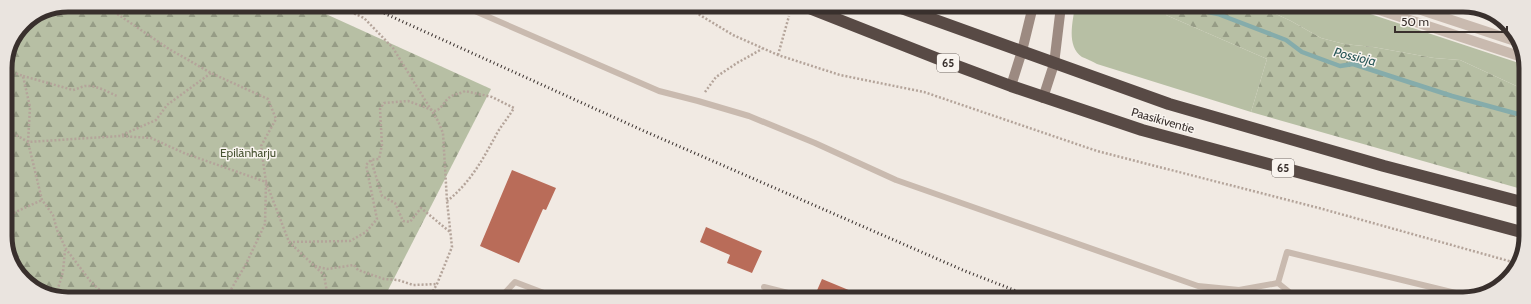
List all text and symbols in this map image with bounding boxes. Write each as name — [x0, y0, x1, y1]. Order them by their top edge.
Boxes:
scale bar — [1395, 8, 1507, 34]
text: 50 m — [1401, 14, 1429, 29]
water label: Possioja — [1332, 43, 1378, 70]
road number: 65 — [937, 54, 959, 72]
street label: Paasikiventie — [1130, 104, 1196, 136]
park label: Epilänharju — [220, 145, 276, 160]
road number: 65 — [1272, 159, 1294, 177]

